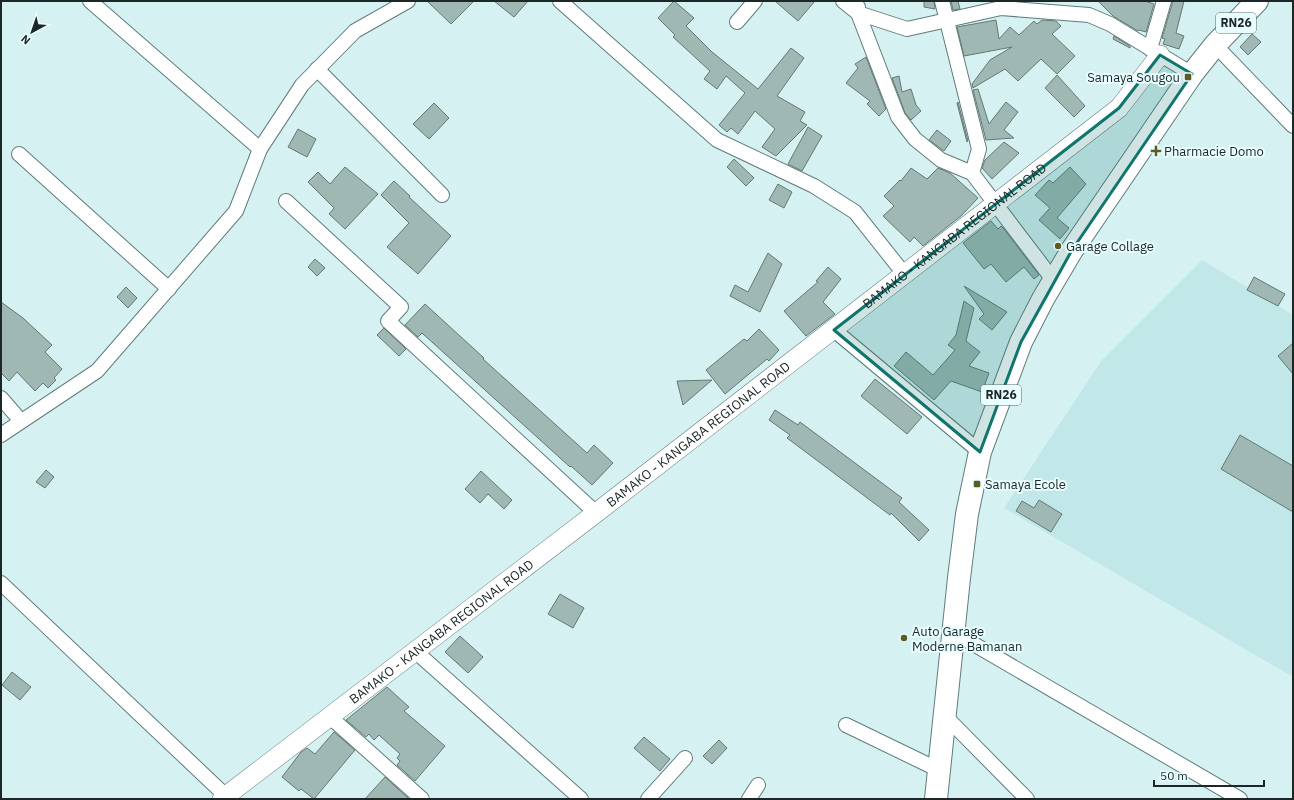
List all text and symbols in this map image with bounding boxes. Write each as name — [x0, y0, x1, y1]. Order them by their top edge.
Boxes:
north arrow — [12, 12, 52, 52]
road number: RN26 — [1216, 13, 1256, 33]
text: N — [18, 32, 33, 48]
place label: Samaya Sougou — [1087, 69, 1180, 86]
marker: Samaya Sougou — [1183, 72, 1193, 82]
place label: Pharmacie Domo — [1164, 143, 1264, 160]
marker: Pharmacie Domo — [1151, 146, 1161, 156]
street label: BAMAKO - KANGABA REGIONAL ROAD — [859, 159, 1050, 312]
place label: Garage Collage — [1066, 238, 1154, 255]
marker: Garage Collage — [1053, 241, 1063, 251]
street label: BAMAKO - KANGABA REGIONAL ROAD — [603, 358, 794, 511]
road number: RN26 — [981, 385, 1021, 405]
place label: Samaya Ecole — [985, 476, 1066, 493]
marker: Samaya Ecole — [972, 479, 982, 489]
street label: BAMAKO - KANGABA REGIONAL ROAD — [346, 556, 537, 708]
place label: Auto Garage Moderne Bamanan — [912, 623, 1022, 655]
marker: Auto Garage Moderne Bamanan — [899, 633, 909, 643]
scale bar — [1154, 762, 1264, 788]
text: 50 m — [1160, 768, 1188, 783]

